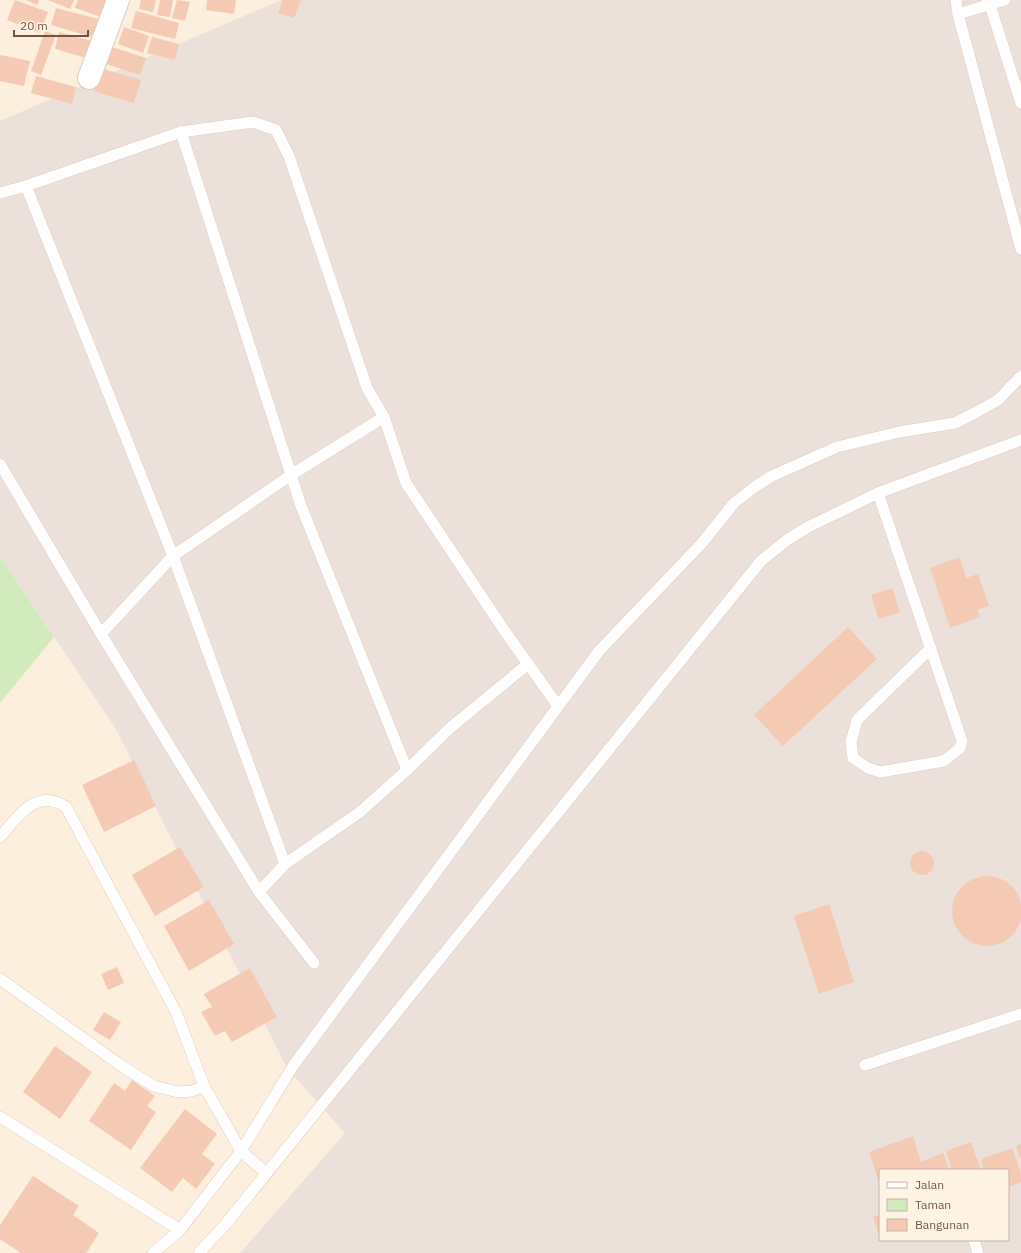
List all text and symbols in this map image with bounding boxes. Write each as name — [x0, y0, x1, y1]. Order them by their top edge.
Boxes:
scale bar — [14, 12, 88, 38]
text: 20 m — [20, 18, 48, 33]
legend — [879, 1169, 1009, 1241]
text: Jalan — [915, 1177, 944, 1192]
text: Taman — [915, 1197, 951, 1212]
text: Bangunan — [915, 1217, 969, 1232]

